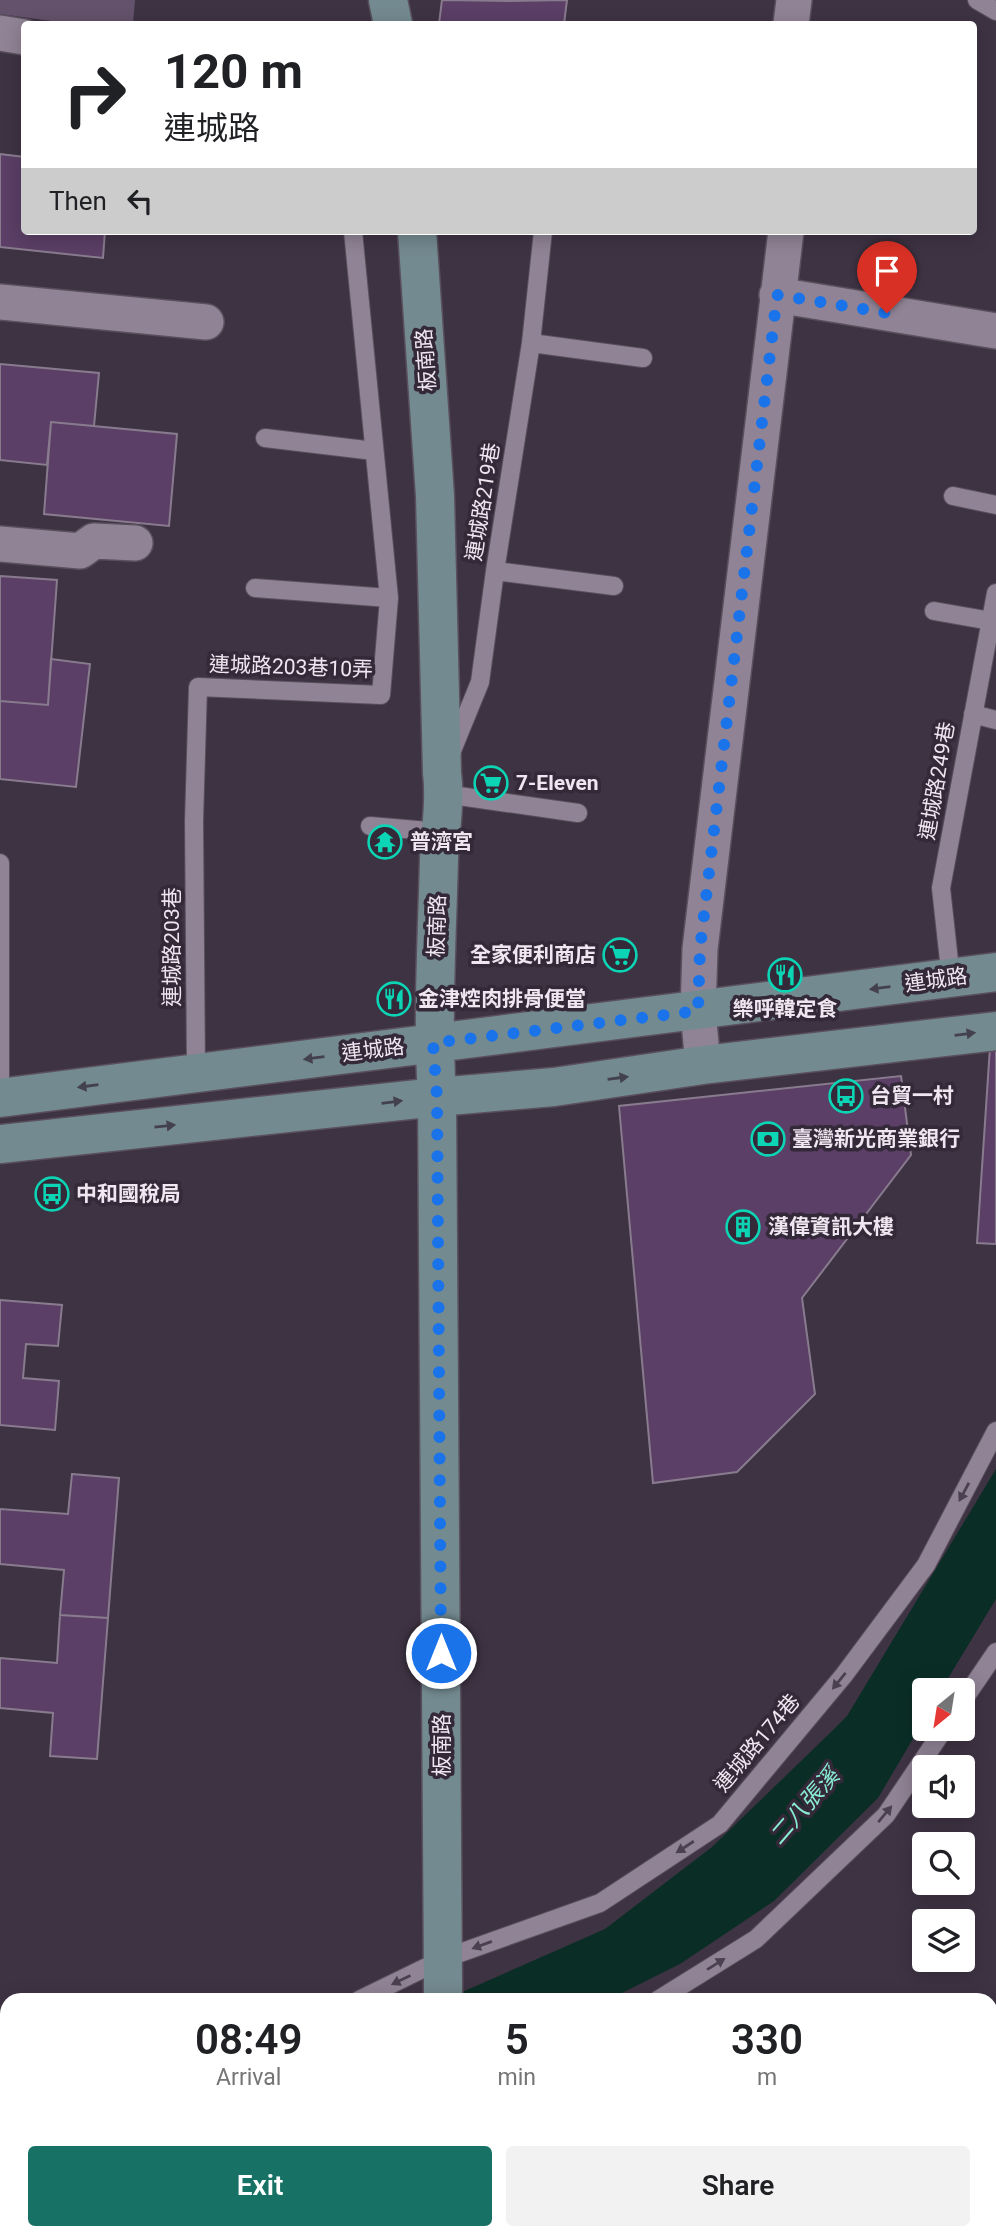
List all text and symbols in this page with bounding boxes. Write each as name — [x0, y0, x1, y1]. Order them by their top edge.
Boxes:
text: 120 m — [164, 43, 303, 100]
icon: right — [49, 49, 140, 140]
text: 連城路 — [164, 109, 260, 147]
icon: left — [121, 182, 159, 220]
text: Then — [49, 186, 107, 216]
pin — [857, 241, 917, 313]
icon: arrive — [868, 252, 906, 290]
street label: 板南路 — [412, 328, 440, 392]
street label: 連城路219巷 — [462, 441, 504, 563]
street label: 連城路203巷10弄 — [209, 652, 373, 682]
street label: 連城路249巷 — [915, 720, 959, 842]
supermarket icon: 7-Eleven — [472, 764, 510, 802]
place label: 7-Eleven — [516, 771, 599, 795]
temple icon: 普濟宮 — [366, 823, 404, 861]
place label: 普濟宮 — [410, 830, 473, 854]
street label: 連城路203巷 — [160, 887, 184, 1007]
street label: 板南路 — [424, 894, 450, 958]
supermarket icon: 全家便利商店 — [601, 936, 639, 974]
place label: 全家便利商店 — [470, 943, 596, 967]
restaurant icon: 樂呼韓定食 — [766, 956, 804, 994]
street label: 連城路 — [903, 964, 969, 996]
restaurant icon: 金津焢肉排骨便當 — [375, 980, 413, 1018]
one-way arrow — [869, 982, 891, 993]
place label: 金津焢肉排骨便當 — [418, 987, 586, 1011]
place label: 樂呼韓定食 — [733, 997, 838, 1021]
one-way arrow — [954, 1029, 976, 1040]
street label: 連城路 — [340, 1034, 406, 1066]
one-way arrow — [302, 1052, 324, 1063]
one-way arrow — [607, 1072, 629, 1083]
bus stop icon: 台貿一村 — [827, 1077, 865, 1115]
one-way arrow — [77, 1081, 99, 1092]
place label: 台貿一村 — [870, 1084, 954, 1108]
one-way arrow — [381, 1097, 403, 1108]
one-way arrow — [154, 1120, 176, 1131]
bank icon: 臺灣新光商業銀行 — [749, 1120, 787, 1158]
place label: 臺灣新光商業銀行 — [792, 1127, 960, 1151]
bus stop icon: 中和國稅局 — [33, 1175, 71, 1213]
place label: 中和國稅局 — [76, 1182, 181, 1206]
building icon: 漢偉資訊大樓 — [724, 1208, 762, 1246]
place label: 漢偉資訊大樓 — [768, 1215, 894, 1239]
one-way arrow — [959, 1482, 970, 1502]
position arrow — [404, 1616, 478, 1690]
one-way arrow — [832, 1672, 847, 1689]
north arrow — [912, 1678, 975, 1741]
map controls — [912, 1678, 975, 1972]
street label: 連城路174巷 — [709, 1690, 805, 1796]
street label: 板南路 — [430, 1714, 454, 1777]
button: sound — [912, 1755, 975, 1818]
water label: 二八張溪 — [764, 1760, 847, 1850]
one-way arrow — [877, 1805, 893, 1823]
button: search — [912, 1832, 975, 1895]
one-way arrow — [676, 1840, 695, 1853]
button: layers — [912, 1909, 975, 1972]
one-way arrow — [472, 1940, 493, 1951]
one-way arrow — [706, 1958, 725, 1971]
one-way arrow — [391, 1974, 411, 1985]
text: 08:49 — [195, 2015, 302, 2064]
text: 5 — [505, 2015, 529, 2064]
text: 330 — [731, 2015, 803, 2064]
text: Arrival — [216, 2064, 281, 2091]
text: min — [497, 2064, 536, 2091]
text: m — [757, 2064, 777, 2091]
button: Exit — [28, 2146, 492, 2226]
button: Share — [506, 2146, 970, 2226]

